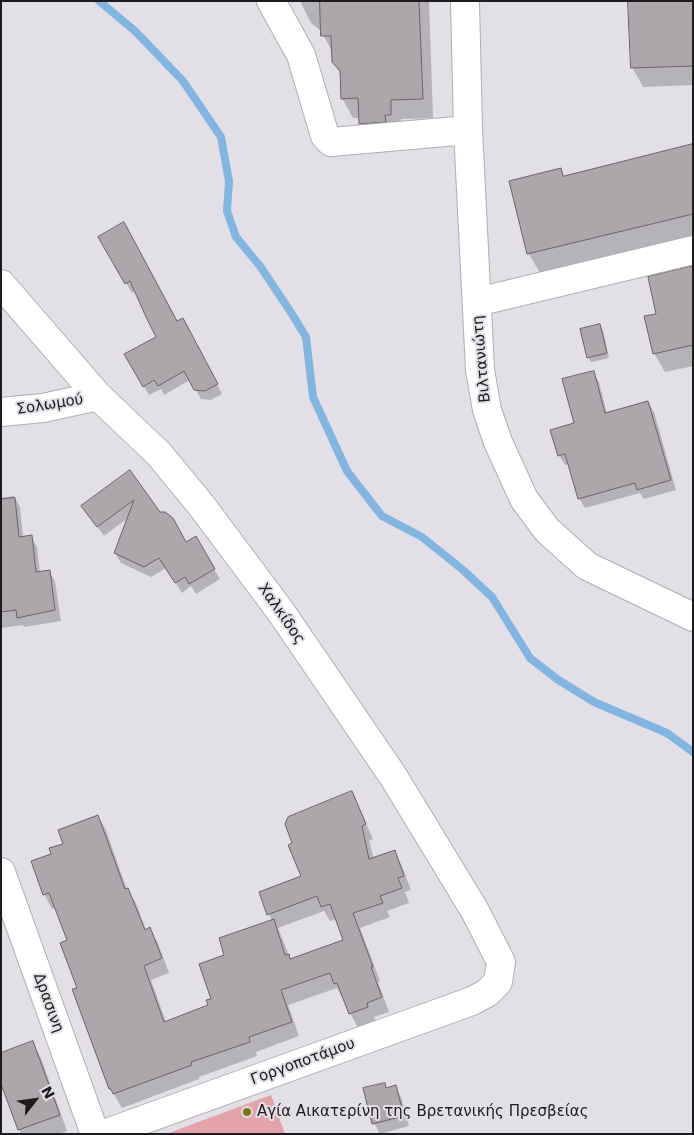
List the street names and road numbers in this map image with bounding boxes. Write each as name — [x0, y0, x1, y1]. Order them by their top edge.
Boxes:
street label: Βιλτανιώτη — [469, 315, 495, 403]
street label: Σολωμού — [15, 391, 85, 419]
street label: Χαλκίδος — [254, 580, 308, 648]
street label: Δρασινη — [29, 971, 67, 1035]
street label: Γοργοποτάμου — [248, 1035, 358, 1089]

